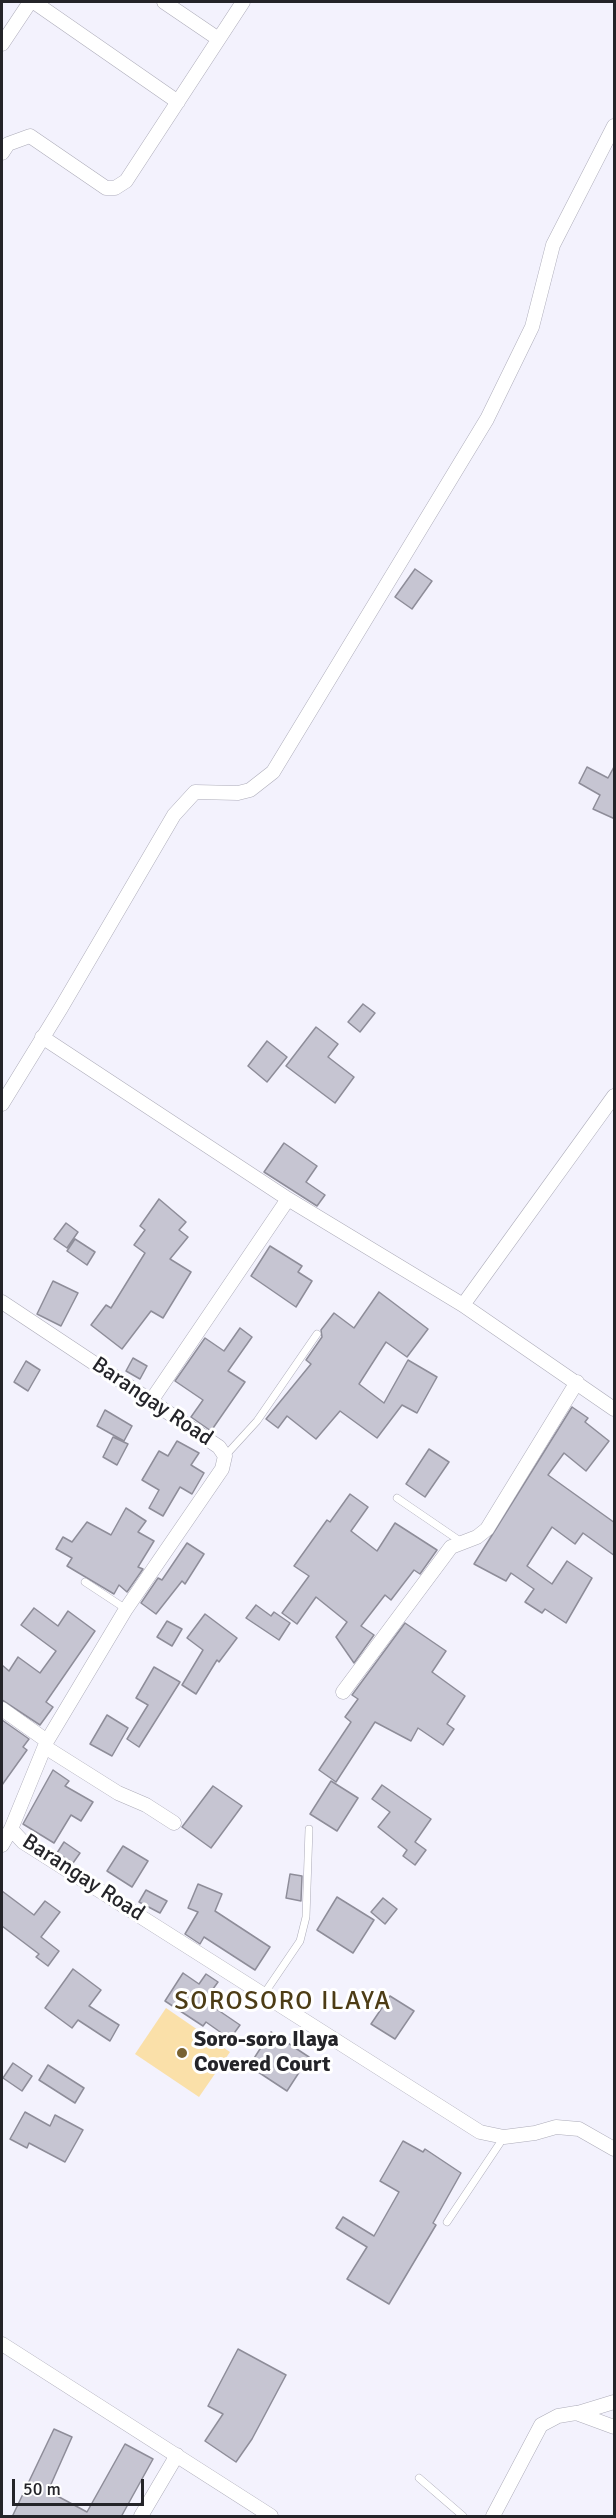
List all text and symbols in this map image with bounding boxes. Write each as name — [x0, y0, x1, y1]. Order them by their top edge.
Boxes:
street label: Barangay Road — [86, 1352, 218, 1452]
street label: Barangay Road — [17, 1829, 149, 1927]
district label: SOROSORO ILAYA — [174, 1986, 392, 2018]
place label: Soro-soro Ilaya Covered Court — [194, 2027, 339, 2078]
marker: Soro-soro Ilaya Covered Court — [175, 2046, 189, 2060]
scale bar — [15, 2467, 147, 2505]
text: 50 m — [23, 2478, 61, 2500]

